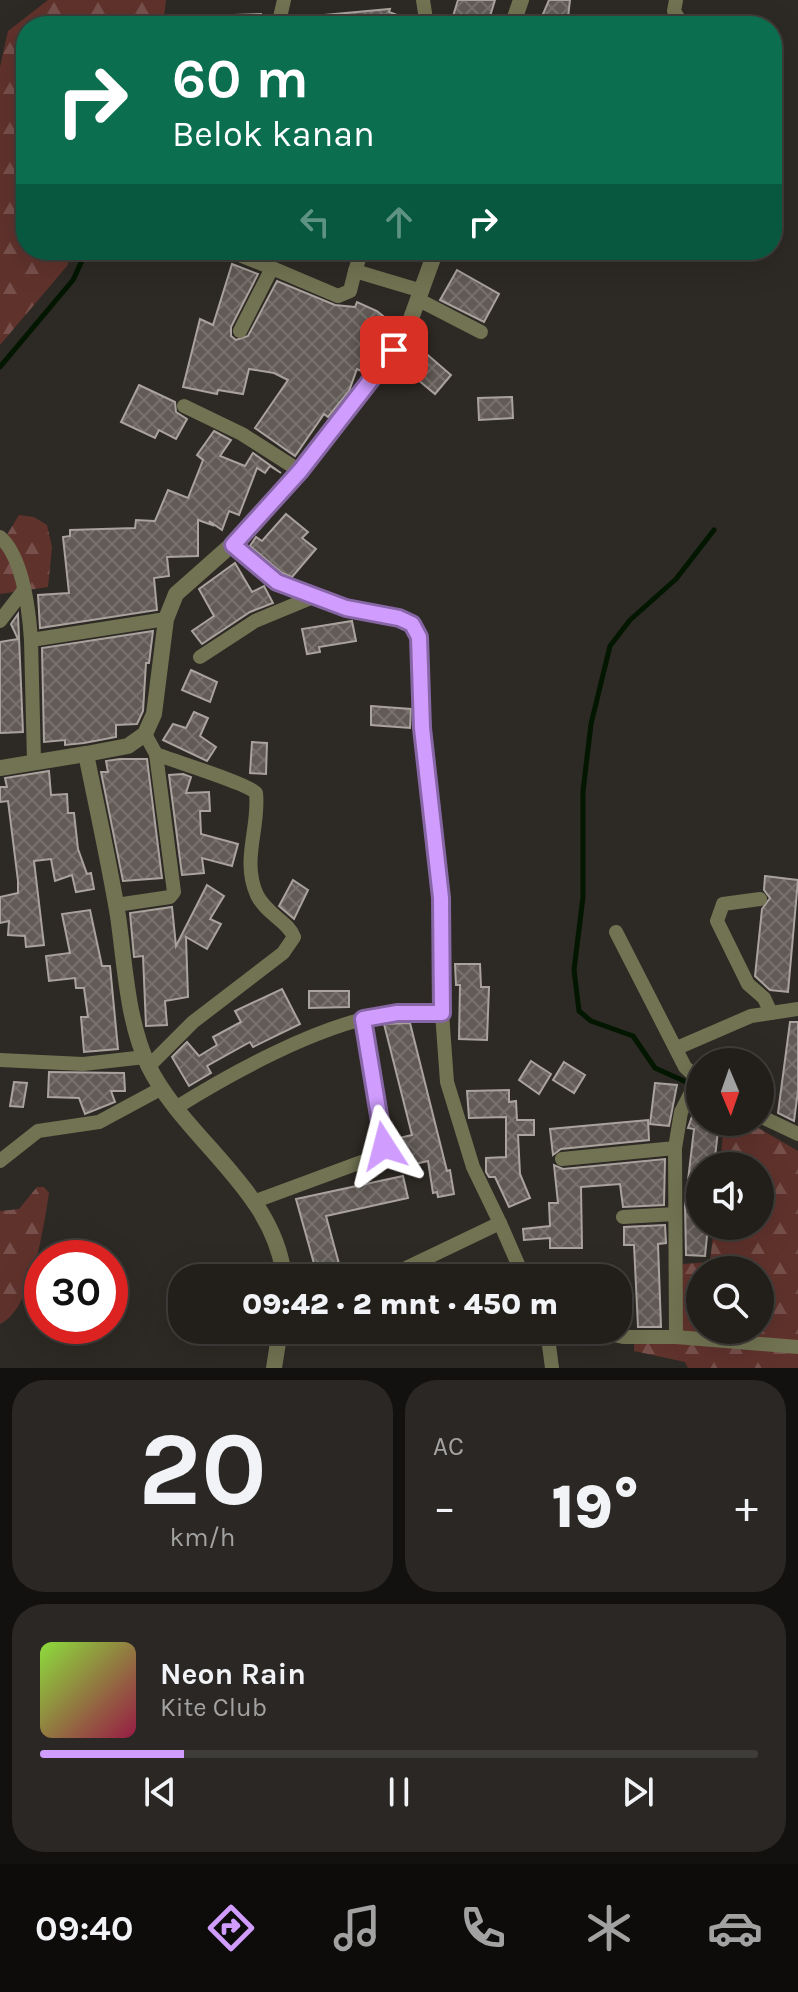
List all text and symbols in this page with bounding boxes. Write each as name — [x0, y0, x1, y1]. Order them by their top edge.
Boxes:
text: 60 m — [172, 46, 309, 111]
icon: right — [40, 48, 144, 152]
text: Belok kanan — [172, 113, 375, 155]
icon: left — [293, 200, 337, 244]
icon: ahead — [377, 200, 421, 244]
icon: right — [461, 200, 505, 244]
pin — [360, 316, 428, 384]
icon: arrive — [372, 328, 416, 372]
north arrow — [686, 1048, 774, 1136]
map controls — [686, 1048, 774, 1344]
position arrow — [342, 1104, 426, 1188]
button: sound — [686, 1152, 774, 1240]
speed limit sign: 30 — [24, 1240, 128, 1344]
button: search — [686, 1256, 774, 1344]
text: 09:42 · 2 mnt · 450 m — [242, 1286, 558, 1322]
text: 20 — [138, 1409, 267, 1530]
text: AC — [433, 1431, 464, 1462]
text: 19° — [552, 1472, 639, 1542]
text: − — [433, 1482, 456, 1533]
text: + — [735, 1482, 758, 1533]
text: km/h — [170, 1522, 235, 1553]
text: Neon Rain — [160, 1656, 306, 1692]
text: Kite Club — [160, 1692, 267, 1723]
icon: previous — [138, 1770, 182, 1814]
icon: pause — [377, 1770, 421, 1814]
icon: next — [616, 1770, 660, 1814]
icon: directions — [203, 1900, 259, 1956]
icon: music — [329, 1900, 385, 1956]
icon: phone — [455, 1900, 511, 1956]
icon: climate — [581, 1900, 637, 1956]
icon: car — [707, 1900, 763, 1956]
text: 09:40 — [35, 1907, 134, 1949]

